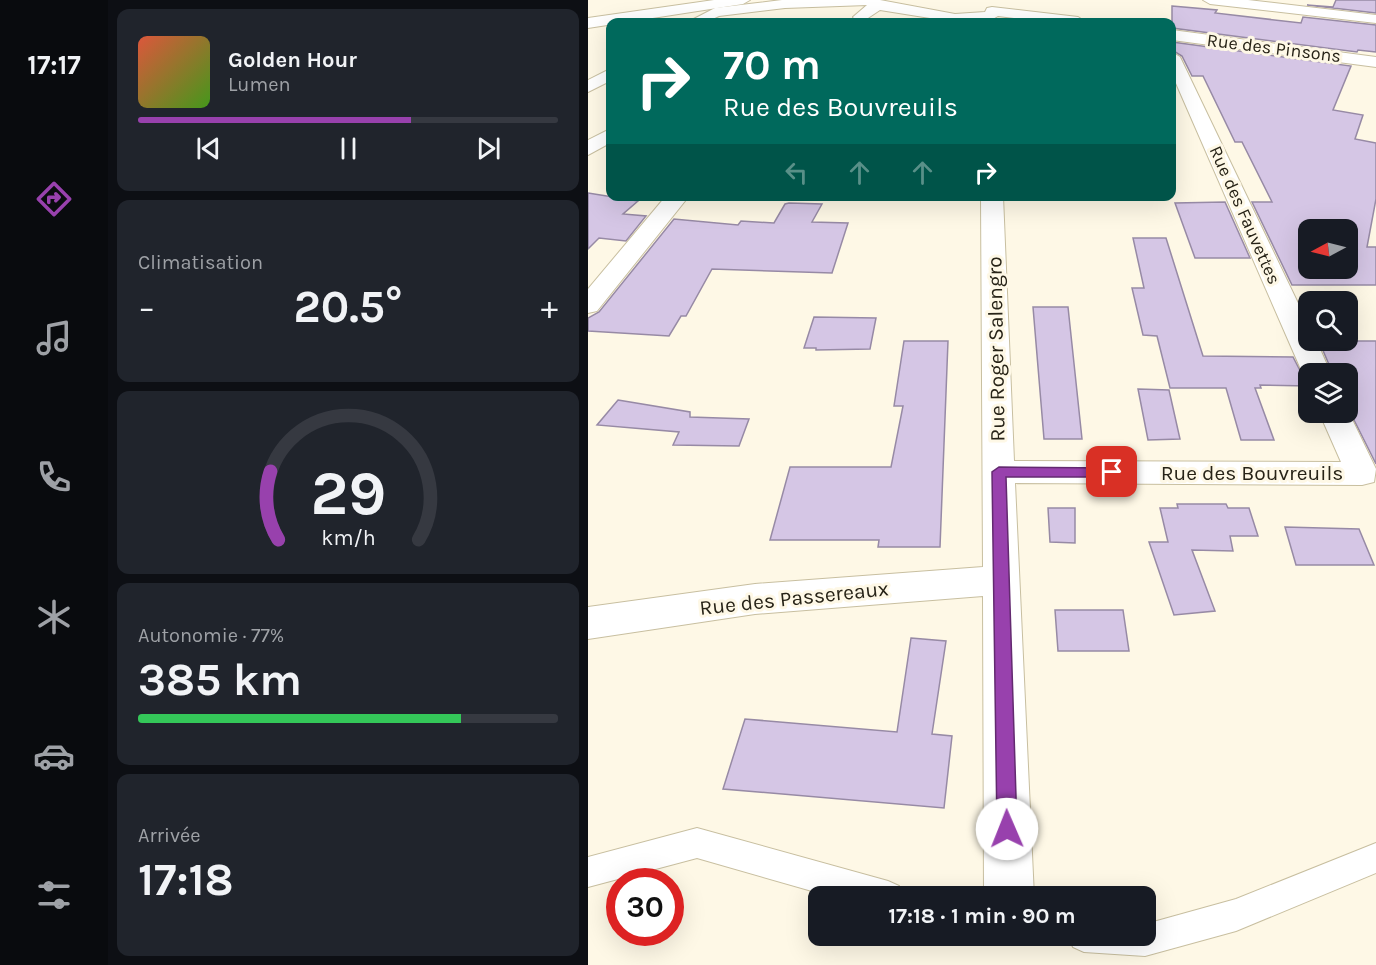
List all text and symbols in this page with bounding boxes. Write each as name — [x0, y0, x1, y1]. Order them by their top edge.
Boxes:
street label: Rue des Pinsons — [1206, 29, 1342, 67]
text: 70 m — [723, 40, 821, 90]
icon: right — [624, 42, 702, 120]
text: Golden Hour — [228, 47, 357, 73]
text: 17:17 — [27, 49, 81, 81]
text: Lumen — [228, 73, 291, 96]
text: Rue des Bouvreuils — [723, 91, 958, 123]
icon: previous — [192, 132, 225, 165]
icon: pause — [332, 132, 365, 165]
icon: next — [472, 132, 505, 165]
street label: Rue des Fauvettes — [1205, 142, 1285, 288]
icon: left — [780, 156, 813, 189]
icon: ahead — [843, 156, 876, 189]
icon: ahead — [906, 156, 939, 189]
icon: right — [969, 156, 1002, 189]
icon: directions — [33, 178, 75, 220]
north arrow — [1298, 219, 1358, 279]
map controls — [1298, 219, 1358, 423]
text: Climatisation — [138, 251, 263, 274]
street label: Rue Roger Salengro — [982, 256, 1010, 442]
text: 20.5° — [293, 281, 403, 333]
text: − — [138, 288, 155, 326]
text: + — [541, 288, 558, 326]
button: search — [1298, 291, 1358, 351]
icon: music — [33, 317, 75, 359]
button: layers — [1298, 363, 1358, 423]
pin — [1086, 446, 1137, 497]
icon: arrive — [1095, 455, 1128, 488]
icon: phone — [33, 456, 75, 498]
text: 29 — [310, 457, 386, 530]
street label: Rue des Bouvreuils — [1161, 461, 1343, 485]
text: km/h — [321, 525, 375, 550]
street label: Rue des Passereaux — [698, 576, 890, 620]
icon: climate — [33, 596, 75, 638]
text: Autonomie · 77% — [138, 624, 284, 647]
text: 385 km — [138, 654, 302, 706]
icon: car — [33, 735, 75, 777]
position arrow — [975, 797, 1039, 861]
text: Arrivée — [138, 824, 201, 847]
text: 17:18 — [138, 854, 234, 906]
speed limit sign: 30 — [606, 868, 684, 946]
icon: filters — [33, 874, 75, 916]
text: 17:18 · 1 min · 90 m — [888, 903, 1076, 929]

